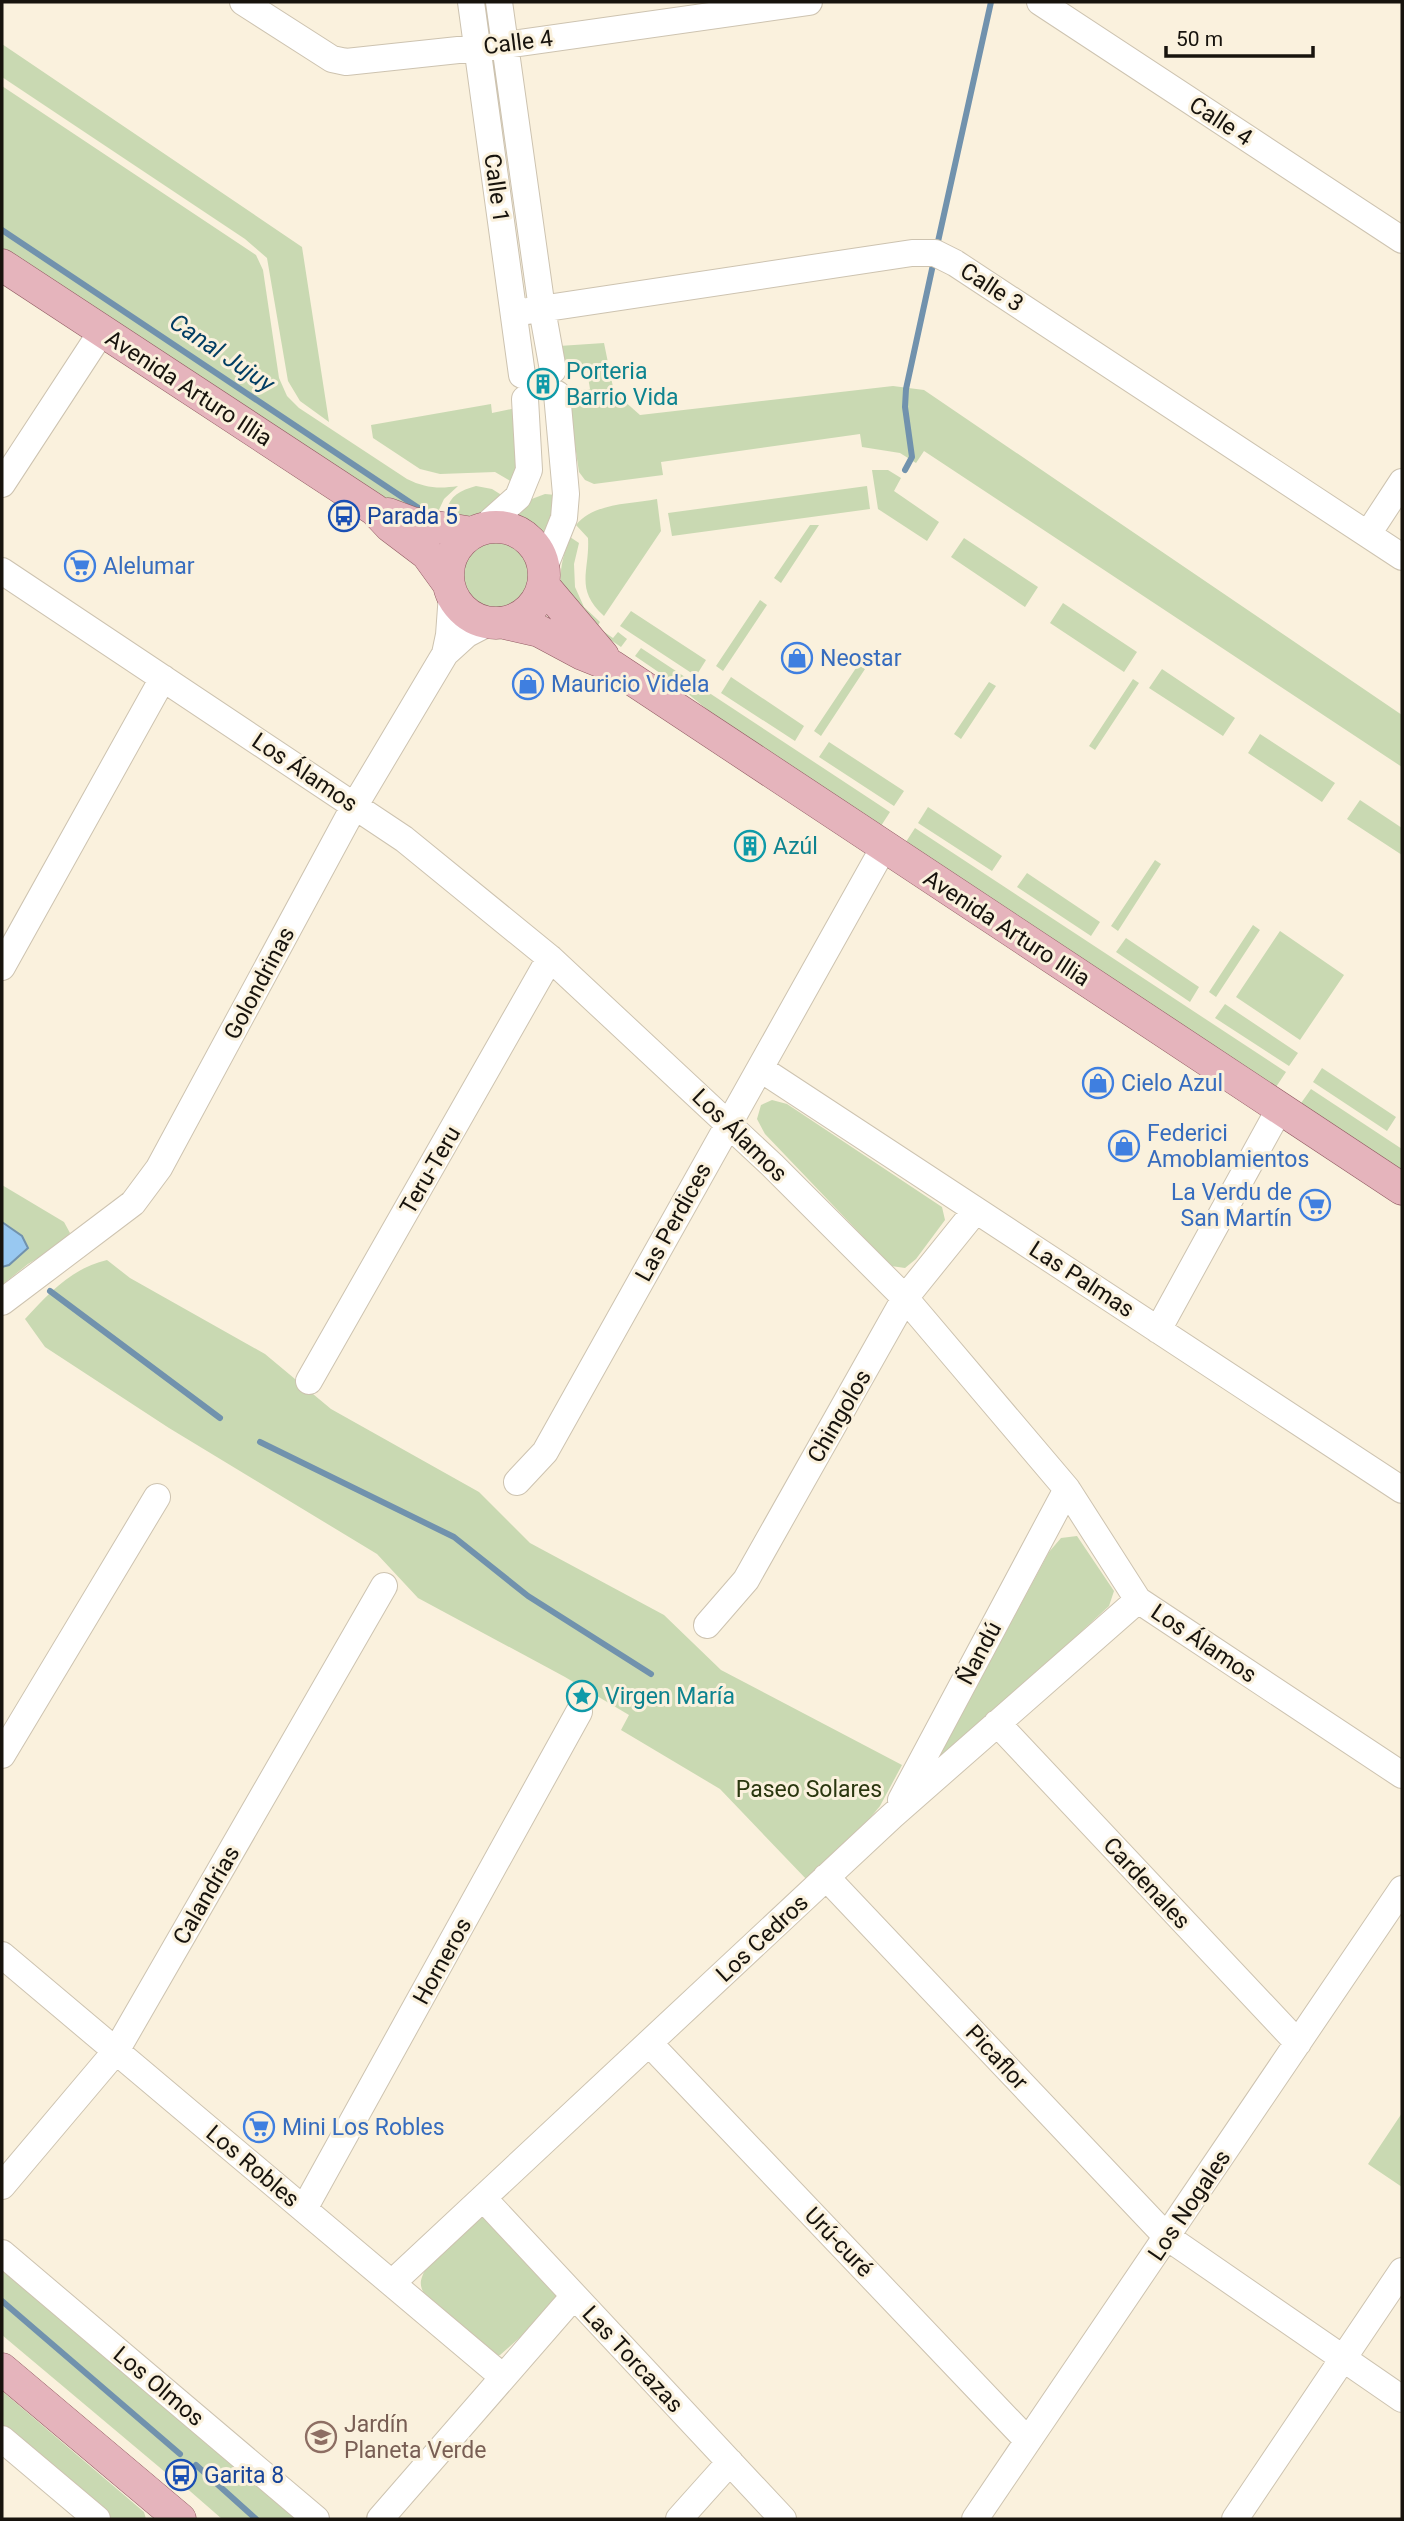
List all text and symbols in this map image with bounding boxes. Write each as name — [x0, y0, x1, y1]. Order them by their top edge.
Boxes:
scale bar — [1166, 14, 1313, 58]
street label: Calle 4 — [482, 25, 554, 60]
text: 50 m — [1176, 27, 1223, 51]
street label: Calle 4 — [1184, 91, 1257, 152]
street label: Calle 1 — [478, 152, 515, 224]
street label: Calle 3 — [955, 257, 1028, 318]
water label: Canal Jujuy — [164, 308, 280, 399]
street label: Avenida Arturo Illia — [101, 325, 277, 452]
place label: Porteria Barrio Vida — [566, 358, 679, 411]
building icon: Porteria Barrio Vida — [526, 367, 560, 401]
bus stop icon: Parada 5 — [327, 499, 361, 533]
place label: Parada 5 — [367, 503, 458, 530]
supermarket icon: Alelumar — [63, 549, 97, 583]
place label: Alelumar — [103, 553, 195, 580]
shop icon: Neostar — [780, 641, 814, 675]
place label: Neostar — [820, 645, 902, 672]
shop icon: Mauricio Videla — [511, 667, 545, 701]
place label: Mauricio Videla — [551, 671, 710, 698]
street label: Los Álamos — [247, 726, 363, 818]
building icon: Azúl — [733, 829, 767, 863]
place label: Azúl — [773, 833, 818, 860]
street label: Avenida Arturo Illia — [919, 865, 1095, 992]
street label: Golondrinas — [218, 922, 300, 1044]
shop icon: Cielo Azul — [1081, 1066, 1115, 1100]
place label: Cielo Azul — [1121, 1070, 1223, 1097]
street label: Los Álamos — [687, 1083, 793, 1187]
place label: Federici Amoblamientos — [1147, 1120, 1309, 1173]
street label: Teru-Teru — [395, 1122, 466, 1219]
shop icon: Federici Amoblamientos — [1107, 1129, 1141, 1163]
street label: Las Perdices — [630, 1158, 717, 1286]
place label: La Verdu de San Martín — [1171, 1179, 1292, 1232]
supermarket icon: La Verdu de San Martín — [1298, 1188, 1332, 1222]
street label: Las Palmas — [1024, 1236, 1139, 1323]
street label: Chingolos — [802, 1365, 877, 1467]
street label: Los Álamos — [1146, 1597, 1262, 1689]
street label: Ñandú — [951, 1617, 1007, 1689]
place icon: Virgen María — [565, 1679, 599, 1713]
place label: Virgen María — [605, 1683, 735, 1710]
park label: Paseo Solares — [736, 1776, 882, 1803]
street label: Cardenales — [1098, 1832, 1196, 1935]
street label: Calandrias — [167, 1841, 245, 1949]
street label: Los Cedros — [711, 1889, 814, 1988]
street label: Horneros — [408, 1913, 477, 2009]
street label: Picaflor — [960, 2019, 1033, 2095]
supermarket icon: Mini Los Robles — [242, 2110, 276, 2144]
place label: Mini Los Robles — [282, 2114, 445, 2141]
street label: Los Robles — [201, 2120, 305, 2213]
street label: Los Nogales — [1143, 2145, 1236, 2266]
street label: Urú-curé — [799, 2202, 878, 2283]
street label: Las Torcazas — [576, 2301, 689, 2418]
street label: Los Olmos — [108, 2341, 209, 2432]
place label: Jardín Planeta Verde — [344, 2411, 486, 2464]
school or university icon: Jardín Planeta Verde — [304, 2420, 338, 2454]
bus stop icon: Garita 8 — [164, 2458, 198, 2492]
place label: Garita 8 — [204, 2462, 284, 2489]

